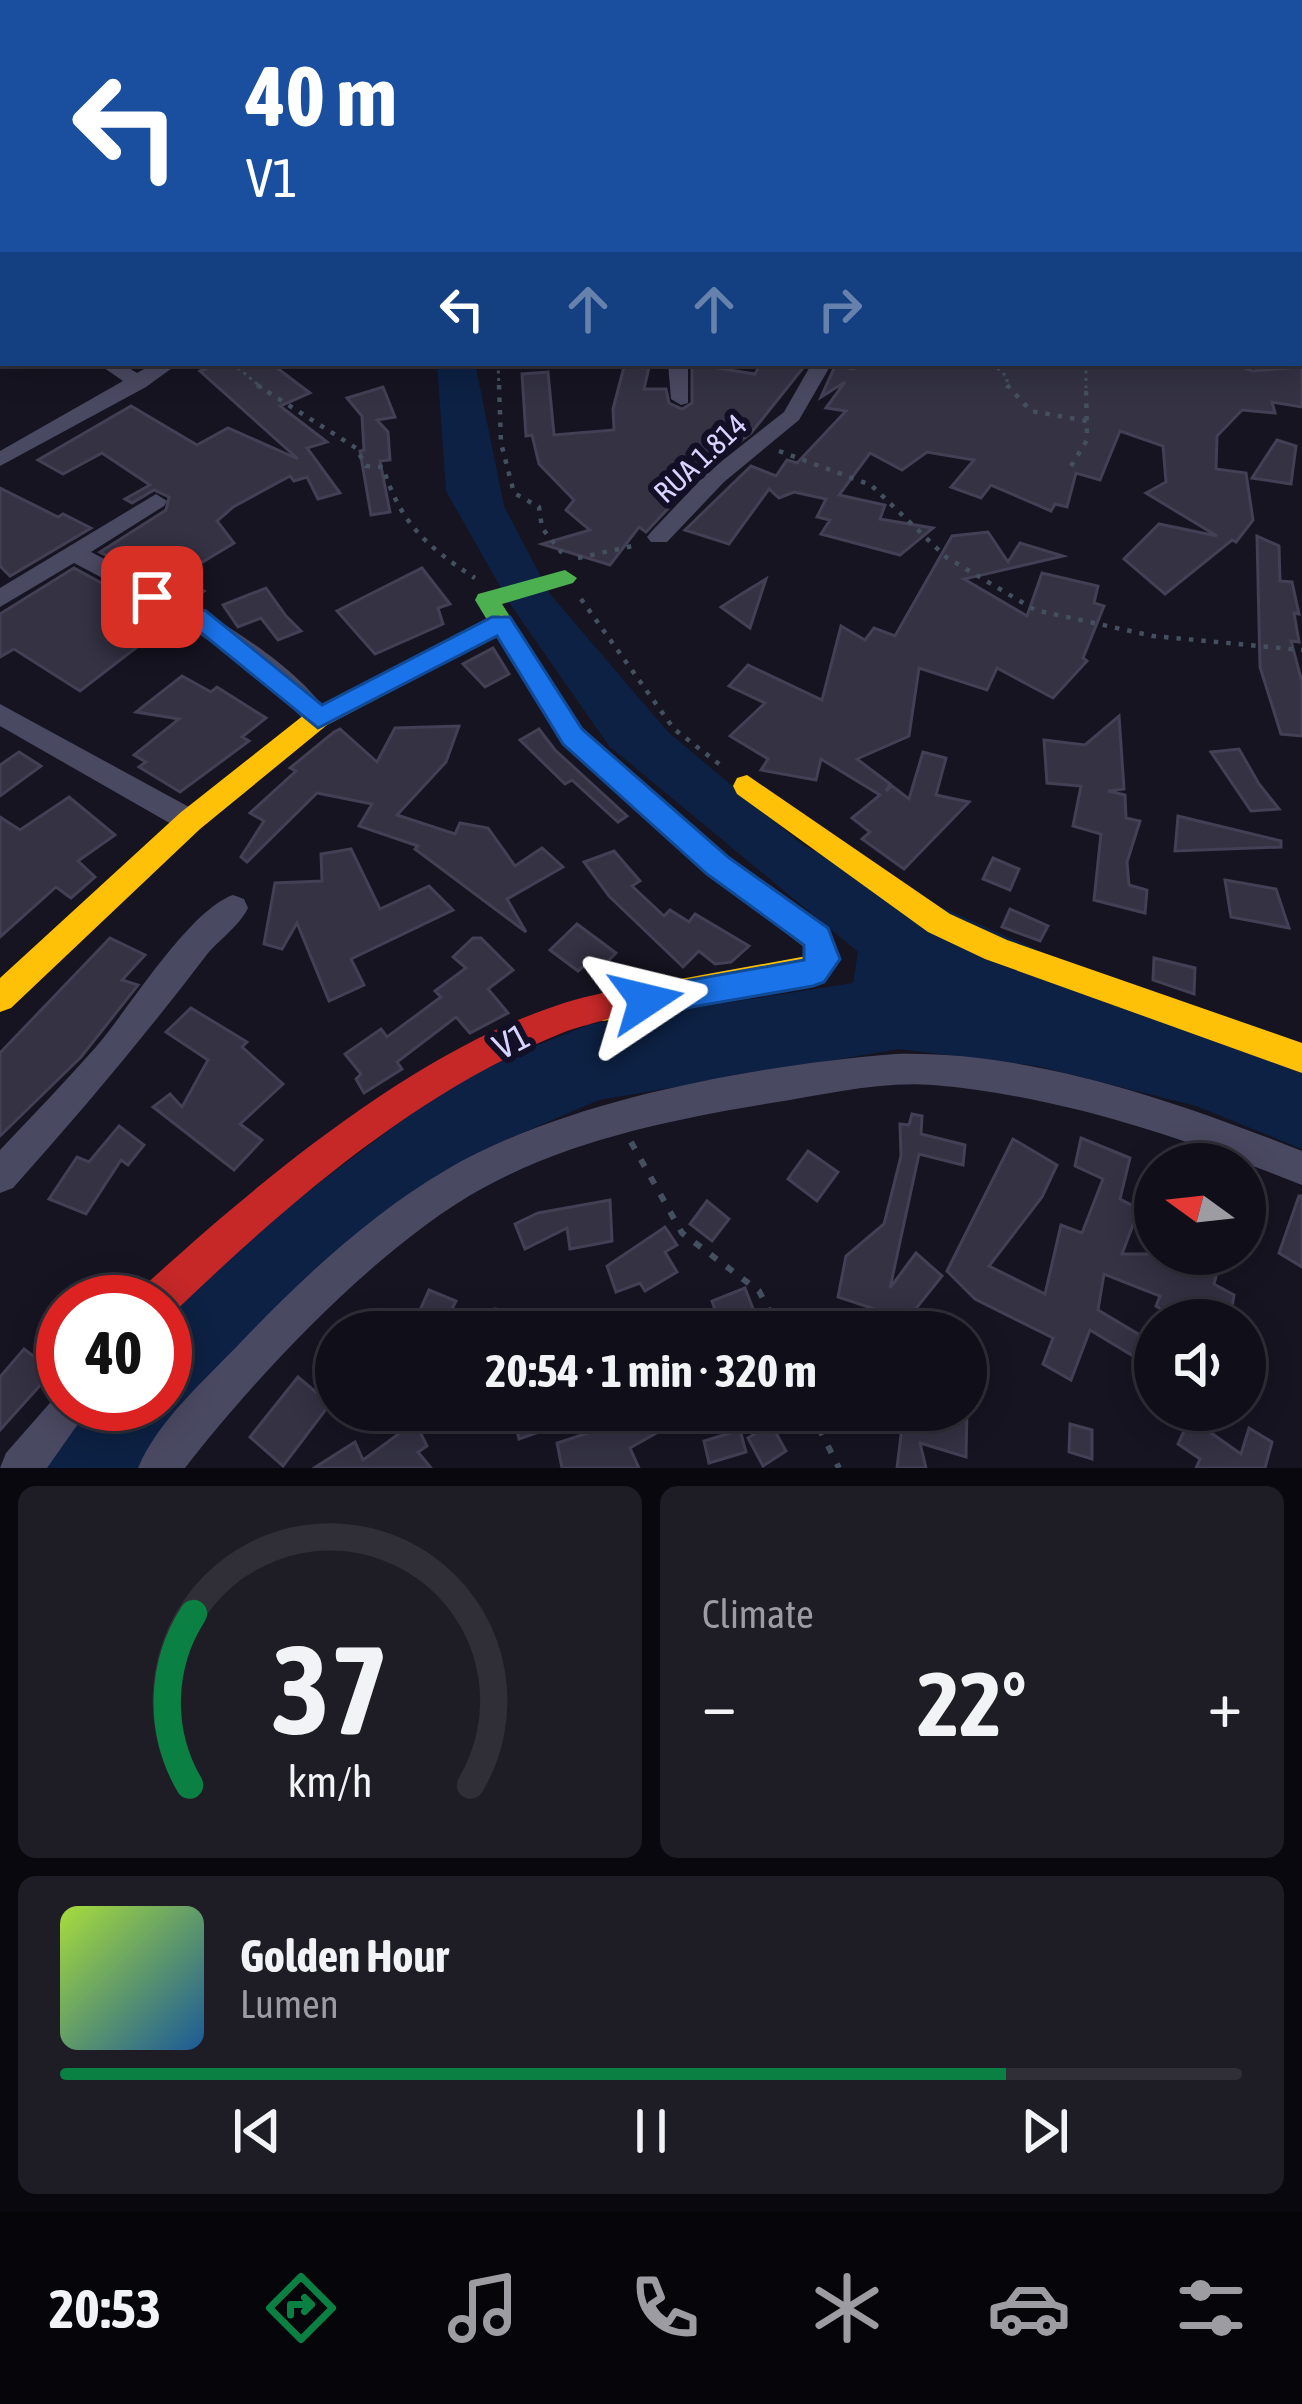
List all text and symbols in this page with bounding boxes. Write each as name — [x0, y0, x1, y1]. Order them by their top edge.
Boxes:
icon: left — [48, 48, 204, 204]
text: 40 m — [246, 48, 397, 144]
text: V1 — [246, 147, 298, 208]
icon: left — [429, 276, 495, 342]
icon: ahead — [555, 276, 621, 342]
icon: ahead — [681, 276, 747, 342]
icon: right — [807, 276, 873, 342]
street label: RUA 1.814 — [647, 407, 753, 509]
pin — [101, 546, 203, 648]
icon: arrive — [119, 564, 185, 630]
position arrow — [583, 937, 709, 1063]
street label: V1 — [486, 1014, 536, 1068]
north arrow — [1134, 1143, 1266, 1275]
map controls — [1134, 1143, 1266, 1431]
speed limit sign: 40 — [36, 1275, 192, 1431]
button: sound — [1134, 1299, 1266, 1431]
text: 20:54 · 1 min · 320 m — [485, 1345, 817, 1397]
text: Climate — [702, 1592, 814, 1636]
text: 37 — [271, 1617, 389, 1760]
text: 22° — [917, 1652, 1027, 1755]
text: − — [702, 1665, 736, 1741]
text: + — [1208, 1665, 1242, 1741]
text: km/h — [287, 1757, 373, 1806]
text: Golden Hour — [240, 1930, 449, 1982]
text: Lumen — [240, 1982, 339, 2026]
icon: previous — [224, 2098, 290, 2164]
icon: pause — [618, 2098, 684, 2164]
icon: next — [1012, 2098, 1078, 2164]
icon: directions — [259, 2266, 343, 2350]
icon: music — [441, 2266, 525, 2350]
icon: phone — [623, 2266, 707, 2350]
icon: climate — [805, 2266, 889, 2350]
icon: car — [987, 2266, 1071, 2350]
icon: filters — [1169, 2266, 1253, 2350]
text: 20:53 — [49, 2278, 161, 2339]

